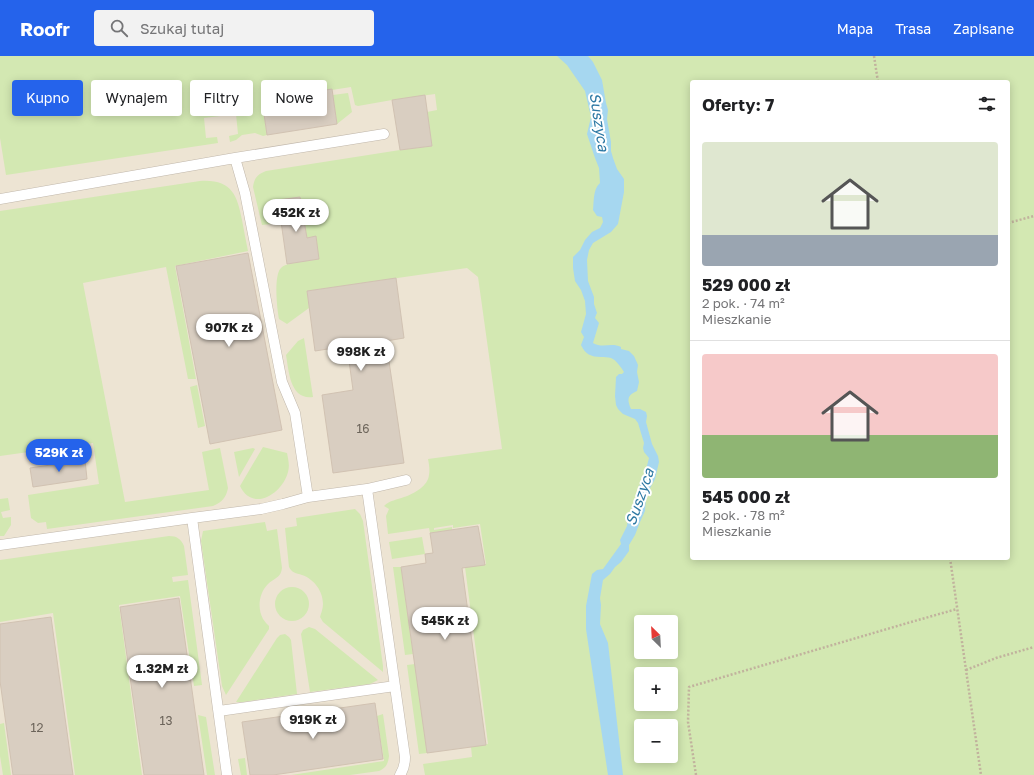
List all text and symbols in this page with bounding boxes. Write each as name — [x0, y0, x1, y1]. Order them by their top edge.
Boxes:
search box — [94, 10, 374, 46]
text: Roofr — [20, 17, 70, 40]
icon: search — [108, 17, 130, 39]
text: Szukaj tutaj — [140, 19, 224, 37]
text: Mapa — [837, 20, 873, 37]
text: Trasa — [895, 20, 931, 37]
text: Zapisane — [953, 20, 1014, 37]
chip: Kupno — [12, 80, 83, 116]
chip: Wynajem — [91, 80, 182, 116]
chip: Filtry — [190, 80, 253, 116]
chip: Nowe — [261, 80, 327, 116]
water label: Suszyca — [585, 91, 614, 153]
icon: filters — [976, 93, 998, 115]
text: Oferty: 7 — [702, 94, 774, 115]
icon: home — [814, 168, 886, 240]
pin: 452K zł — [259, 199, 333, 233]
text: 452K zł — [272, 204, 320, 220]
text: 529 000 zł — [702, 274, 790, 295]
text: 2 pok. · 74 m² — [702, 295, 785, 311]
text: Mieszkanie — [702, 311, 771, 327]
pin: 907K zł — [192, 314, 266, 348]
text: 907K zł — [205, 319, 253, 335]
pin: 998K zł — [324, 338, 398, 372]
text: 998K zł — [336, 343, 386, 359]
icon: home — [814, 380, 886, 452]
house number: 16 — [356, 421, 370, 436]
pin: 529K zł — [22, 439, 96, 473]
text: 529K zł — [35, 444, 83, 460]
water label: Suszyca — [621, 465, 658, 528]
text: 545 000 zł — [702, 486, 790, 507]
text: 2 pok. · 78 m² — [702, 507, 785, 523]
text: Mieszkanie — [702, 523, 771, 539]
pin: 545K zł — [408, 607, 482, 641]
text: 545K zł — [421, 612, 469, 628]
north arrow — [634, 615, 678, 659]
map controls — [634, 615, 678, 763]
pin: 1.32M zł — [121, 655, 203, 689]
text: 1.32M zł — [135, 660, 189, 676]
button: + — [634, 667, 678, 711]
pin: 919K zł — [276, 706, 350, 740]
text: 919K zł — [289, 711, 337, 727]
house number: 13 — [160, 713, 172, 728]
button: − — [634, 719, 678, 763]
house number: 12 — [31, 720, 43, 735]

